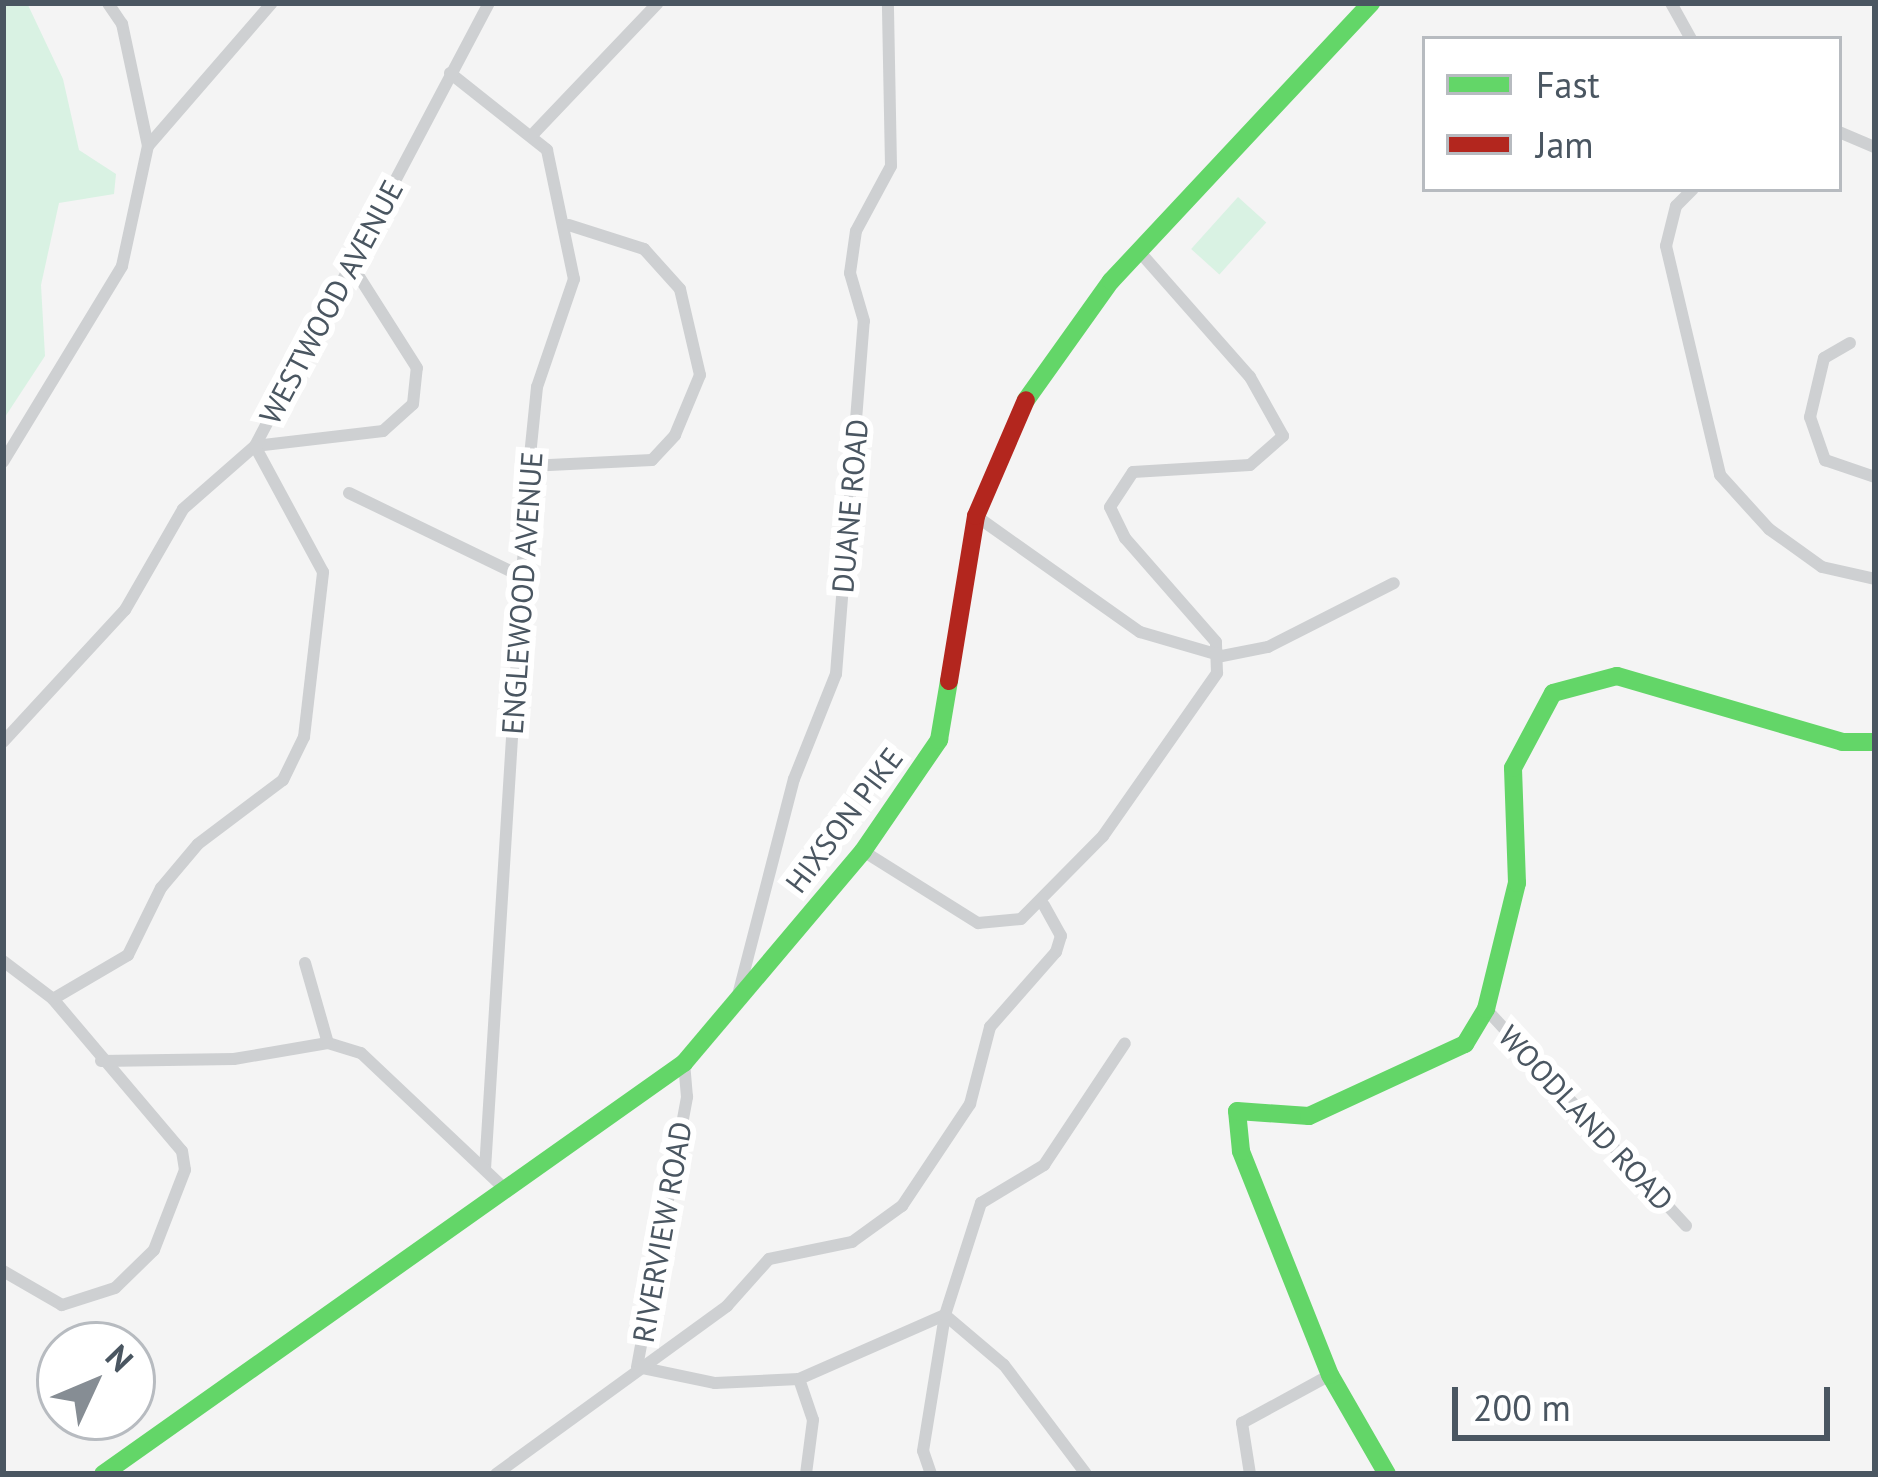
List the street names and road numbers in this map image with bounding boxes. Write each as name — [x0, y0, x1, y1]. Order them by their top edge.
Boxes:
street label: WESTWOOD AVENUE — [251, 174, 411, 430]
street label: DUANE ROAD — [824, 418, 876, 594]
street label: ENGLEWOOD AVENUE — [494, 450, 550, 736]
street label: HIXSON PIKE — [778, 741, 910, 899]
street label: WOODLAND ROAD — [1491, 1018, 1681, 1218]
street label: RIVERVIEW ROAD — [625, 1118, 699, 1346]

